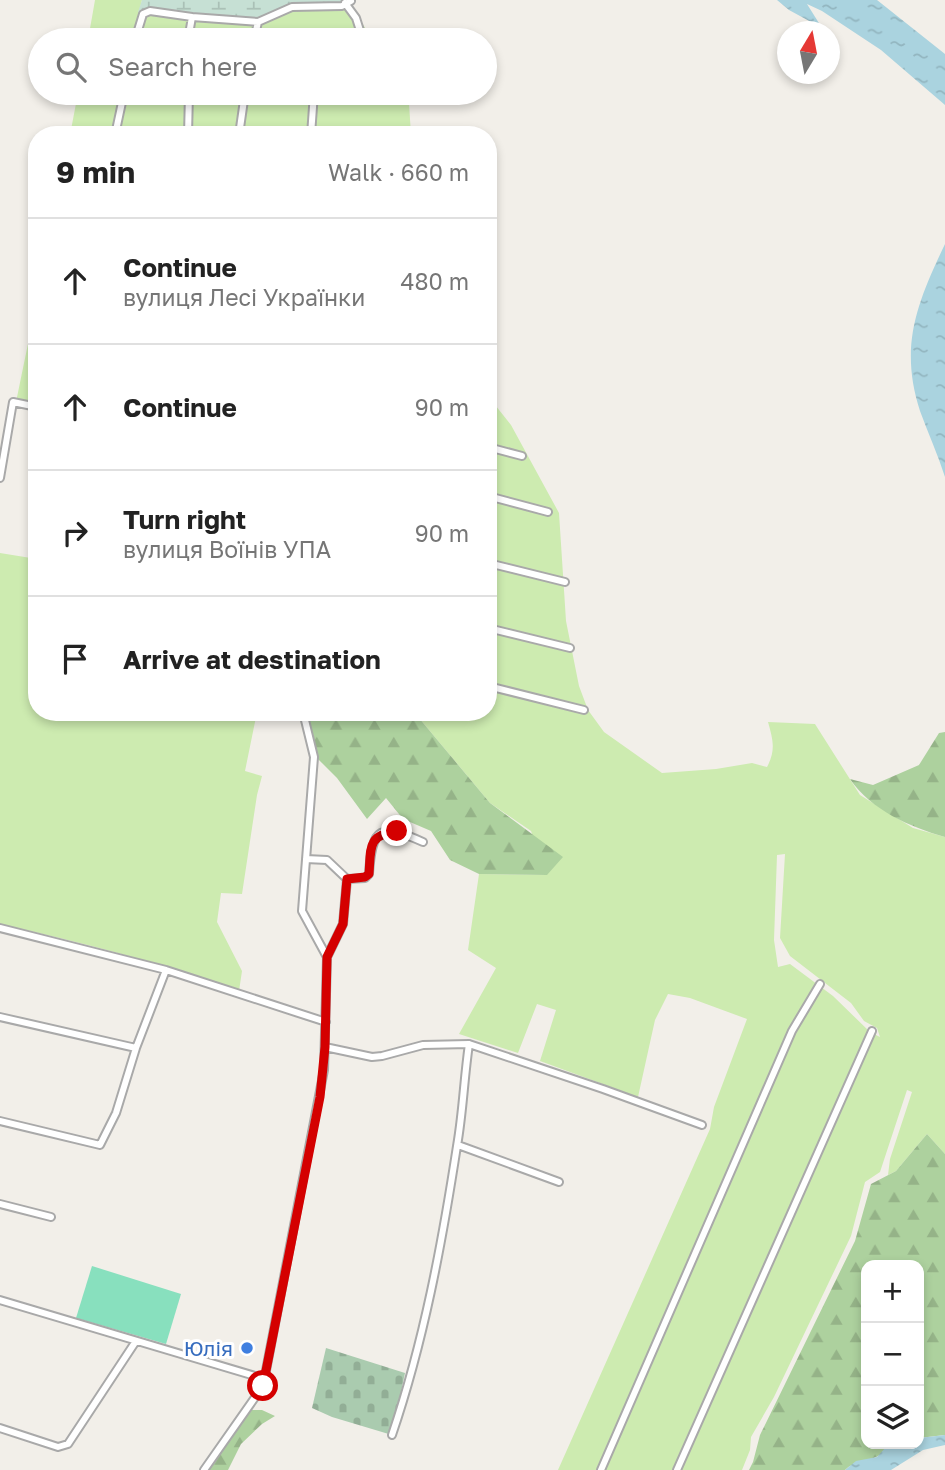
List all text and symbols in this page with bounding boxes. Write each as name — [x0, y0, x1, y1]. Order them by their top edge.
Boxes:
north arrow — [777, 21, 840, 84]
search box — [28, 28, 497, 105]
icon: search — [52, 48, 90, 86]
text: Search here — [108, 51, 257, 82]
text: 9 min — [56, 154, 135, 190]
text: Walk · 660 m — [328, 158, 469, 186]
text: Continue — [123, 252, 237, 283]
icon: ahead — [56, 262, 94, 300]
text: 480 m — [401, 267, 469, 295]
text: вулиця Лесі Українки — [123, 283, 365, 311]
icon: ahead — [56, 388, 94, 426]
text: Continue — [123, 392, 237, 423]
text: 90 m — [415, 393, 469, 421]
text: Turn right — [123, 504, 246, 535]
icon: right — [56, 514, 94, 552]
text: 90 m — [415, 519, 469, 547]
text: вулиця Воїнів УПА — [123, 535, 331, 563]
icon: arrive — [56, 640, 94, 678]
text: Arrive at destination — [123, 644, 381, 675]
route end — [381, 815, 412, 846]
map controls — [861, 1260, 924, 1449]
button: + — [861, 1260, 924, 1323]
button: − — [861, 1323, 924, 1386]
place label: Юлія — [184, 1335, 233, 1361]
marker: Юлія — [239, 1340, 255, 1356]
route start — [247, 1370, 278, 1401]
button: layers — [861, 1386, 924, 1449]

